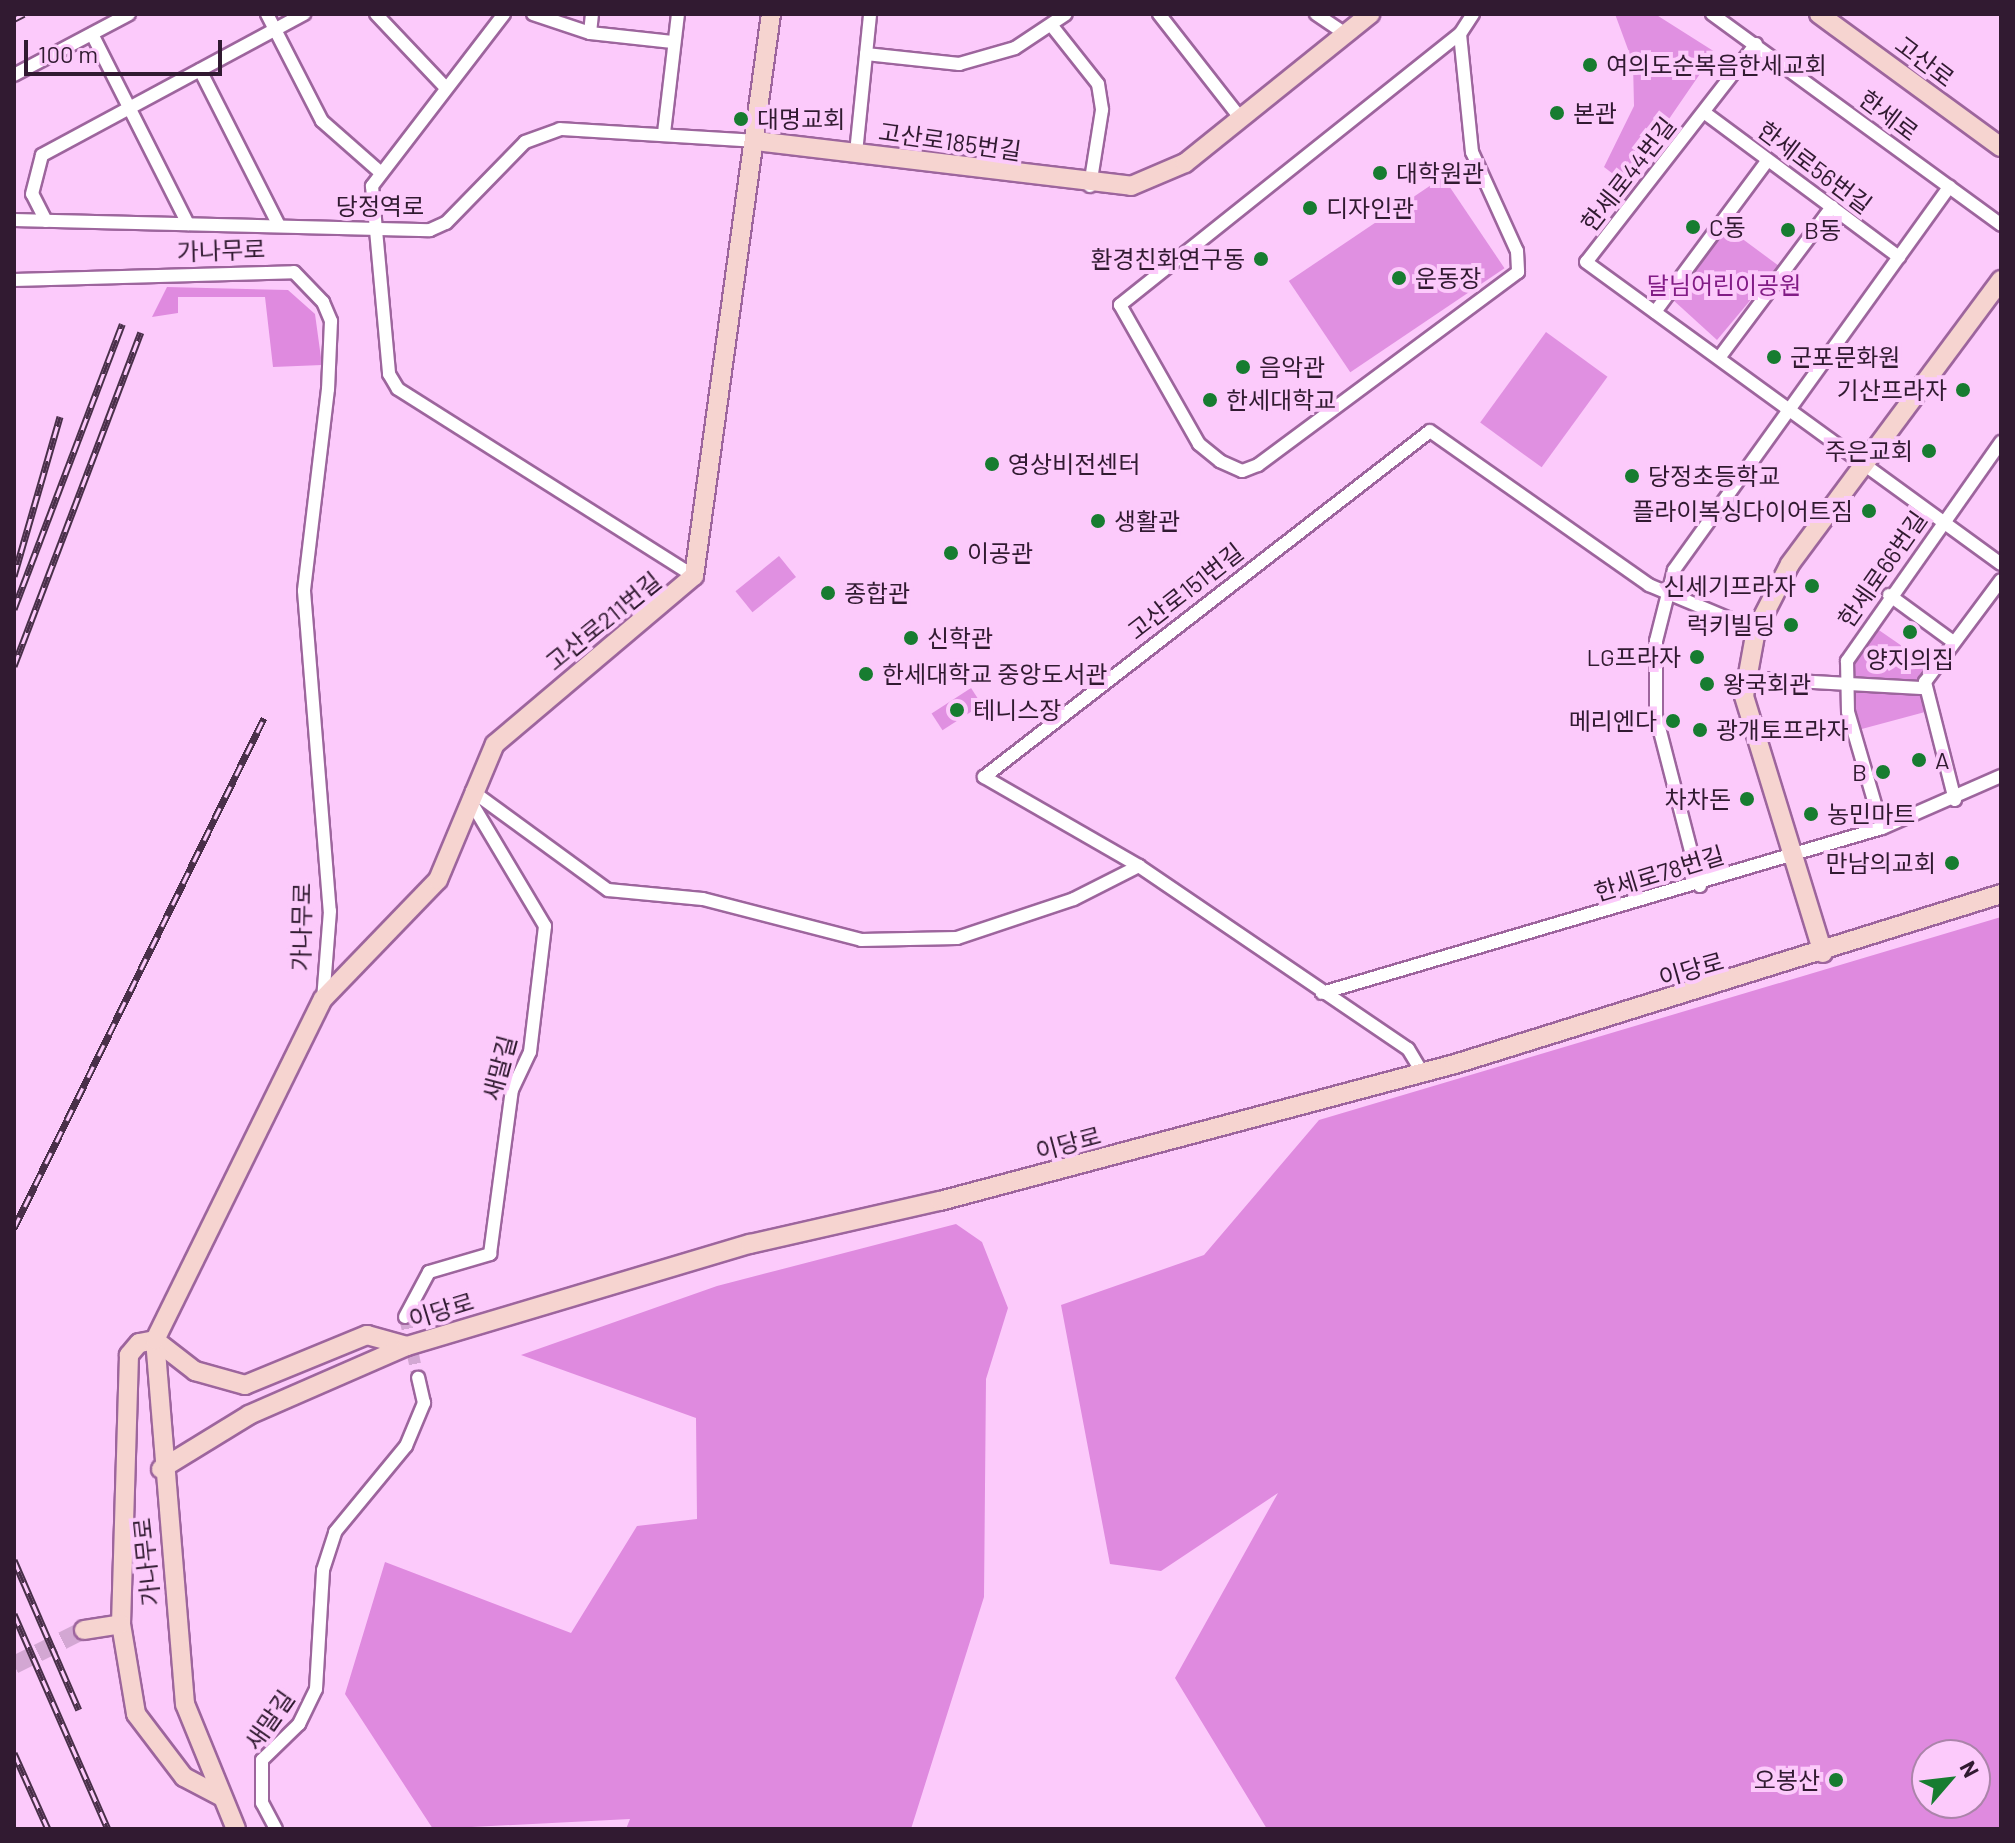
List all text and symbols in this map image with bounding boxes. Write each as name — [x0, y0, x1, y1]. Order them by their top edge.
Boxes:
scale bar — [28, 24, 226, 74]
street label: 고산로 — [1890, 30, 1960, 92]
text: 100 m — [38, 39, 98, 68]
place label: 여의도순복음한세교회 — [1606, 51, 1827, 79]
marker: 여의도순복음한세교회 — [1581, 56, 1599, 74]
street label: 한세로 — [1854, 84, 1924, 146]
place label: 본관 — [1573, 99, 1617, 127]
marker: 본관 — [1548, 104, 1566, 122]
place label: 대명교회 — [757, 105, 845, 133]
marker: 대명교회 — [732, 110, 750, 128]
street label: 한세로44번길 — [1575, 111, 1681, 237]
street label: 한세로56번길 — [1752, 115, 1878, 219]
street label: 고산로185번길 — [877, 117, 1023, 165]
place label: 대학원관 — [1396, 159, 1484, 187]
marker: 대학원관 — [1371, 164, 1389, 182]
street label: 당정역로 — [336, 192, 424, 220]
place label: 디자인관 — [1326, 194, 1414, 222]
marker: 디자인관 — [1301, 199, 1319, 217]
place label: C동 — [1709, 213, 1746, 241]
place label: B동 — [1804, 216, 1841, 244]
marker: C동 — [1684, 218, 1702, 236]
marker: B동 — [1779, 221, 1797, 239]
street label: 가나무로 — [176, 234, 266, 266]
place label: 환경친화연구동 — [1090, 245, 1245, 273]
marker: 환경친화연구동 — [1252, 250, 1270, 268]
place label: 운동장 — [1415, 264, 1481, 292]
marker: 운동장 — [1390, 269, 1408, 287]
park label: 달님어린이공원 — [1647, 271, 1801, 299]
place label: 군포문화원 — [1790, 343, 1900, 371]
marker: 군포문화원 — [1765, 348, 1783, 366]
place label: 음악관 — [1259, 353, 1325, 381]
marker: 음악관 — [1234, 358, 1252, 376]
place label: 기산프라자 — [1837, 376, 1947, 404]
marker: 기산프라자 — [1954, 381, 1972, 399]
place label: 한세대학교 — [1226, 386, 1336, 414]
marker: 한세대학교 — [1201, 391, 1219, 409]
place label: 주은교회 — [1825, 437, 1913, 465]
marker: 주은교회 — [1920, 442, 1938, 460]
place label: 영상비전센터 — [1008, 450, 1140, 478]
marker: 영상비전센터 — [983, 455, 1001, 473]
place label: 당정초등학교 — [1648, 462, 1780, 490]
marker: 당정초등학교 — [1623, 467, 1641, 485]
place label: 플라이복싱다이어트짐 — [1632, 497, 1853, 525]
marker: 플라이복싱다이어트짐 — [1860, 502, 1878, 520]
street label: 한세로66번길 — [1831, 505, 1933, 633]
place label: 생활관 — [1114, 507, 1180, 535]
marker: 생활관 — [1089, 512, 1107, 530]
street label: 고산로151번길 — [1121, 537, 1249, 645]
place label: 이공관 — [967, 539, 1033, 567]
marker: 이공관 — [942, 544, 960, 562]
street label: 고산로211번길 — [540, 566, 666, 676]
place label: 신세기프라자 — [1664, 572, 1796, 600]
marker: 신세기프라자 — [1803, 577, 1821, 595]
place label: 종합관 — [844, 579, 910, 607]
marker: 종합관 — [819, 584, 837, 602]
place label: 럭키빌딩 — [1687, 611, 1775, 639]
marker: 럭키빌딩 — [1782, 616, 1800, 634]
marker: 양지의집 — [1901, 623, 1919, 641]
place label: 신학관 — [927, 624, 993, 652]
marker: 신학관 — [902, 629, 920, 647]
place label: LG프라자 — [1586, 643, 1681, 671]
place label: 양지의집 — [1866, 645, 1954, 673]
marker: LG프라자 — [1688, 648, 1706, 666]
place label: 한세대학교 중앙도서관 — [882, 660, 1108, 688]
marker: 한세대학교 중앙도서관 — [857, 665, 875, 683]
place label: 왕국회관 — [1723, 670, 1811, 698]
marker: 왕국회관 — [1698, 675, 1716, 693]
place label: 테니스장 — [973, 696, 1061, 724]
marker: 테니스장 — [948, 701, 966, 719]
place label: 메리엔다 — [1569, 707, 1657, 735]
marker: 메리엔다 — [1664, 712, 1682, 730]
place label: 광개토프라자 — [1716, 716, 1848, 744]
marker: 광개토프라자 — [1691, 721, 1709, 739]
place label: A — [1935, 746, 1950, 774]
marker: A — [1910, 751, 1928, 769]
place label: B — [1852, 758, 1867, 786]
marker: B — [1874, 763, 1892, 781]
place label: 차차돈 — [1665, 785, 1731, 813]
marker: 차차돈 — [1738, 790, 1756, 808]
place label: 농민마트 — [1827, 800, 1915, 828]
marker: 농민마트 — [1802, 805, 1820, 823]
street label: 한세로78번길 — [1591, 840, 1727, 906]
place label: 만남의교회 — [1826, 849, 1936, 877]
marker: 만남의교회 — [1943, 854, 1961, 872]
street label: 가나무로 — [286, 883, 316, 971]
street label: 이당로 — [1655, 946, 1727, 992]
street label: 새말길 — [477, 1032, 521, 1104]
street label: 이당로 — [1032, 1121, 1104, 1165]
street label: 이당로 — [405, 1287, 477, 1333]
street label: 가나무로 — [127, 1517, 165, 1607]
street label: 새말길 — [238, 1685, 300, 1755]
north arrow — [1911, 1739, 1991, 1819]
text: N — [1956, 1756, 1985, 1781]
place label: 오봉산 — [1754, 1766, 1820, 1794]
marker: 오봉산 — [1827, 1771, 1845, 1789]

